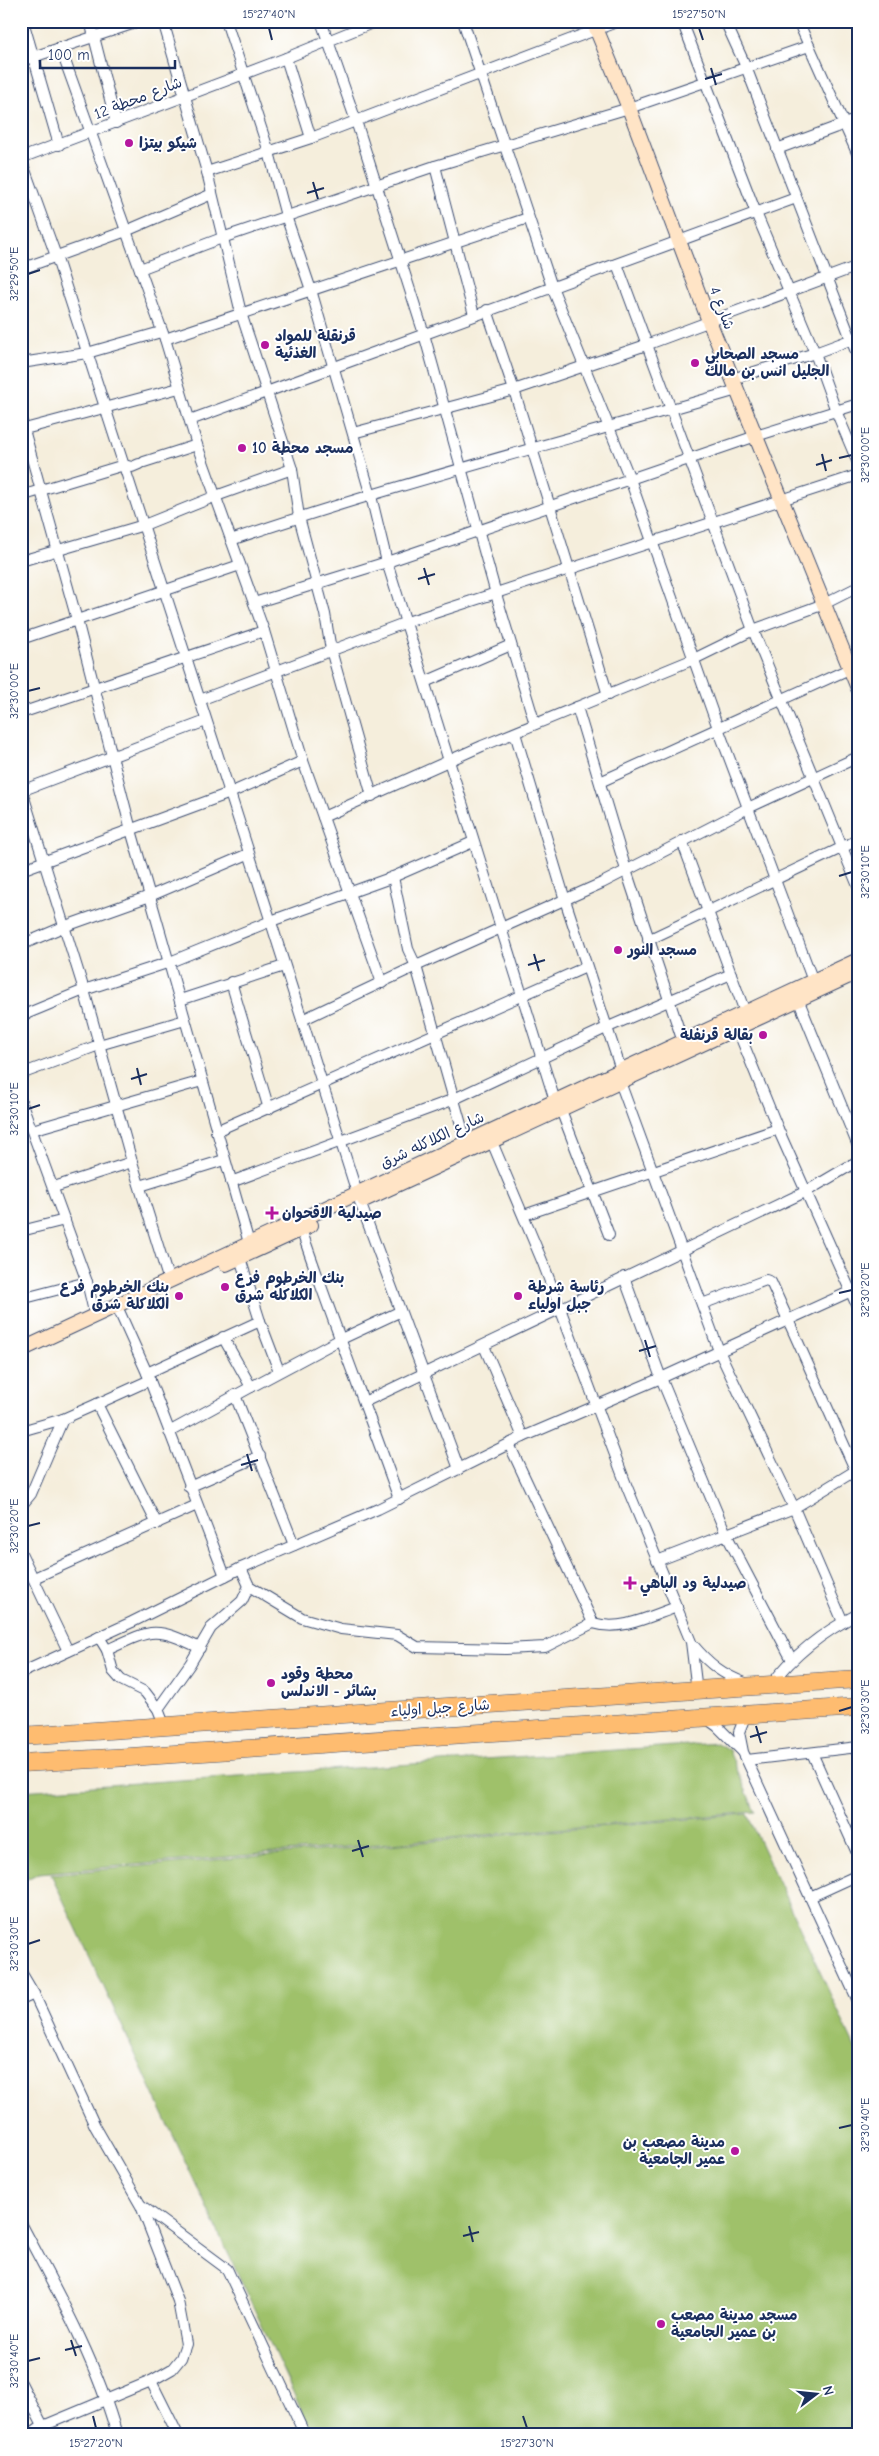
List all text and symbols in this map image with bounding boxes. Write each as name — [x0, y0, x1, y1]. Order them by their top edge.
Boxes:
text: 15°27'40"N — [243, 7, 295, 21]
text: 15°27'50"N — [672, 7, 726, 21]
scale bar — [40, 38, 175, 70]
text: 100 m — [48, 46, 90, 64]
street label: شارع محطة 12 — [92, 73, 185, 124]
place label: شيكو بيتزا — [139, 134, 197, 153]
marker: شيكو بيتزا — [123, 137, 135, 149]
text: 32°29'50"E — [7, 247, 21, 301]
street label: شارع 4 — [705, 284, 738, 332]
place label: قرنقلة للمواد الغذئية — [275, 327, 356, 362]
marker: قرنقلة للمواد الغذئية — [259, 339, 271, 351]
place label: مسجد الصحابي الجليل انس بن مالك — [705, 345, 829, 380]
marker: مسجد الصحابي الجليل انس بن مالك — [689, 357, 701, 369]
text: 32°30'00"E — [858, 427, 872, 483]
place label: مسجد محطة 10 — [252, 439, 353, 457]
marker: مسجد محطة 10 — [236, 442, 248, 454]
text: 32°30'00"E — [7, 663, 21, 719]
text: 32°30'10"E — [858, 845, 872, 899]
place label: مسجد النور — [626, 941, 697, 960]
marker: مسجد النور — [612, 944, 624, 956]
place label: بقالة قرنفلة — [680, 1026, 753, 1044]
marker: بقالة قرنفلة — [757, 1029, 769, 1041]
text: 32°30'10"E — [7, 1082, 21, 1136]
street label: شارع الكلاكله شرق — [377, 1108, 487, 1173]
place label: صيدلية الاقحوان — [282, 1204, 382, 1223]
marker: صيدلية الاقحوان — [266, 1207, 278, 1219]
text: 32°30'20"E — [858, 1262, 872, 1318]
place label: بنك الخرطوم فرع الكلاكله شرق — [235, 1269, 344, 1304]
place label: بنك الخرطوم فرع الكلاكلة شرق — [60, 1278, 169, 1313]
place label: رئاسة شرطة جبل اولياء — [528, 1278, 604, 1313]
marker: بنك الخرطوم فرع الكلاكله شرق — [219, 1281, 231, 1293]
marker: بنك الخرطوم فرع الكلاكلة شرق — [173, 1290, 185, 1302]
marker: رئاسة شرطة جبل اولياء — [512, 1290, 524, 1302]
text: 32°30'20"E — [7, 1498, 21, 1554]
place label: صيدلية ود الباهي — [640, 1574, 746, 1597]
marker: صيدلية ود الباهي — [624, 1577, 636, 1589]
place label: محطة وقود بشائر - الاندلس — [281, 1665, 377, 1700]
marker: محطة وقود بشائر - الاندلس — [265, 1677, 277, 1689]
text: 32°30'30"E — [858, 1680, 872, 1734]
street label: شارع جبل اولياء — [390, 1696, 490, 1721]
text: 32°30'30"E — [7, 1917, 21, 1971]
text: 32°30'40"E — [858, 2098, 872, 2152]
place label: مدينة مصعب بن عمير الجامعية — [623, 2133, 725, 2168]
marker: مدينة مصعب بن عمير الجامعية — [729, 2145, 741, 2157]
place label: مسجد مدينة مصعب بن عمير الجامعية — [671, 2306, 798, 2341]
marker: مسجد مدينة مصعب بن عمير الجامعية — [655, 2318, 667, 2330]
text: 32°30'40"E — [7, 2334, 21, 2388]
north arrow — [792, 2368, 842, 2418]
text: N — [819, 2384, 837, 2397]
text: 15°27'20"N — [69, 2436, 123, 2450]
text: 15°27'30"N — [500, 2436, 554, 2450]

